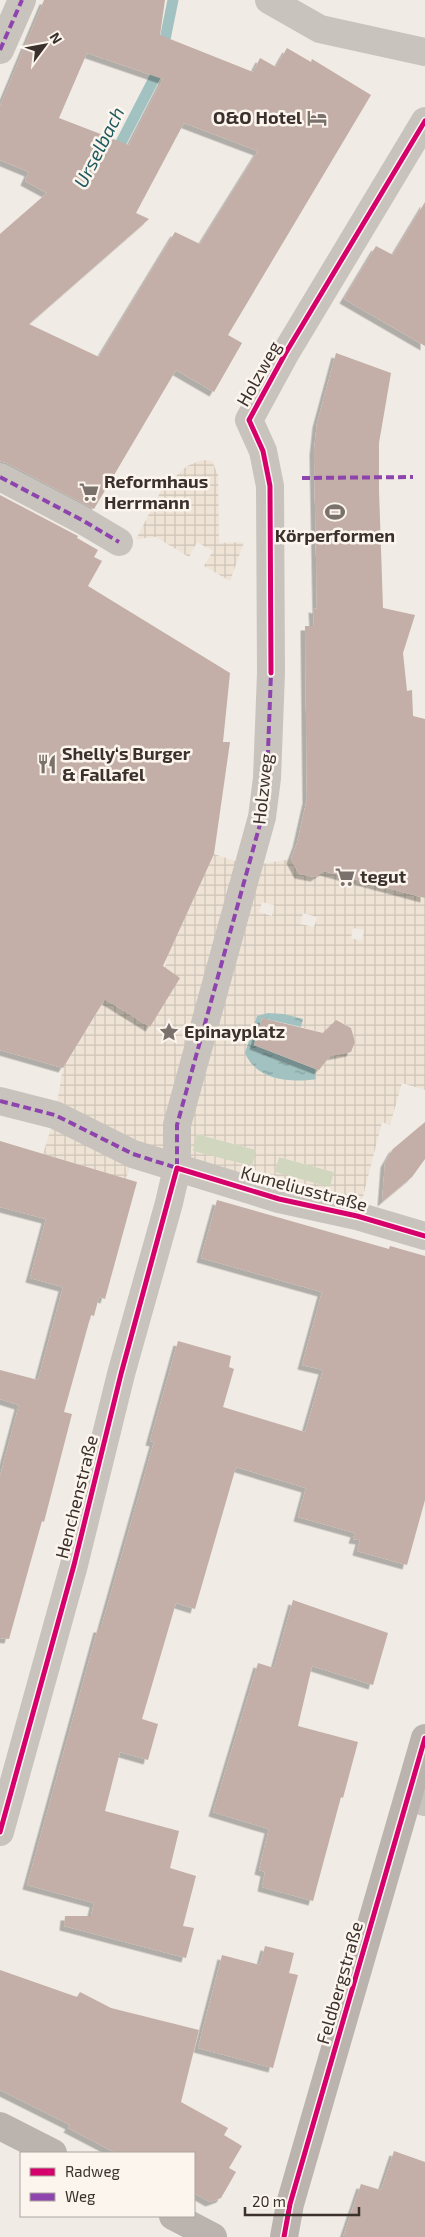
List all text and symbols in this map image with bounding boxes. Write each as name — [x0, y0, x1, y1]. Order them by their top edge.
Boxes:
north arrow — [20, 20, 70, 70]
text: N — [47, 29, 66, 47]
water label: Urselbach — [68, 103, 129, 191]
place label: O&O Hotel — [213, 106, 302, 128]
hotel icon: O&O Hotel — [306, 107, 328, 129]
street label: Holzweg — [231, 337, 285, 410]
place label: Reformhaus Herrmann — [104, 470, 208, 513]
supermarket icon: Reformhaus Herrmann — [78, 481, 100, 503]
sports icon: Körperformen — [324, 501, 346, 523]
place label: Körperformen — [275, 524, 395, 546]
place label: Shelly‘s Burger & Fallafel — [62, 742, 191, 785]
street label: Holzweg — [247, 752, 277, 825]
restaurant icon: Shelly‘s Burger & Fallafel — [36, 753, 58, 775]
place label: tegut — [360, 865, 407, 887]
supermarket icon: tegut — [334, 866, 356, 888]
place label: Epinayplatz — [184, 1020, 285, 1042]
place icon: Epinayplatz — [158, 1021, 180, 1043]
street label: Kumeliusstraße — [238, 1161, 370, 1216]
street label: Henchenstraße — [50, 1433, 102, 1561]
street label: Feldbergstraße — [311, 1919, 367, 2047]
legend — [20, 2152, 195, 2217]
text: Radweg — [65, 2162, 120, 2180]
scale bar — [245, 2184, 359, 2216]
text: Weg — [65, 2187, 96, 2205]
text: 20 m — [252, 2192, 286, 2210]

